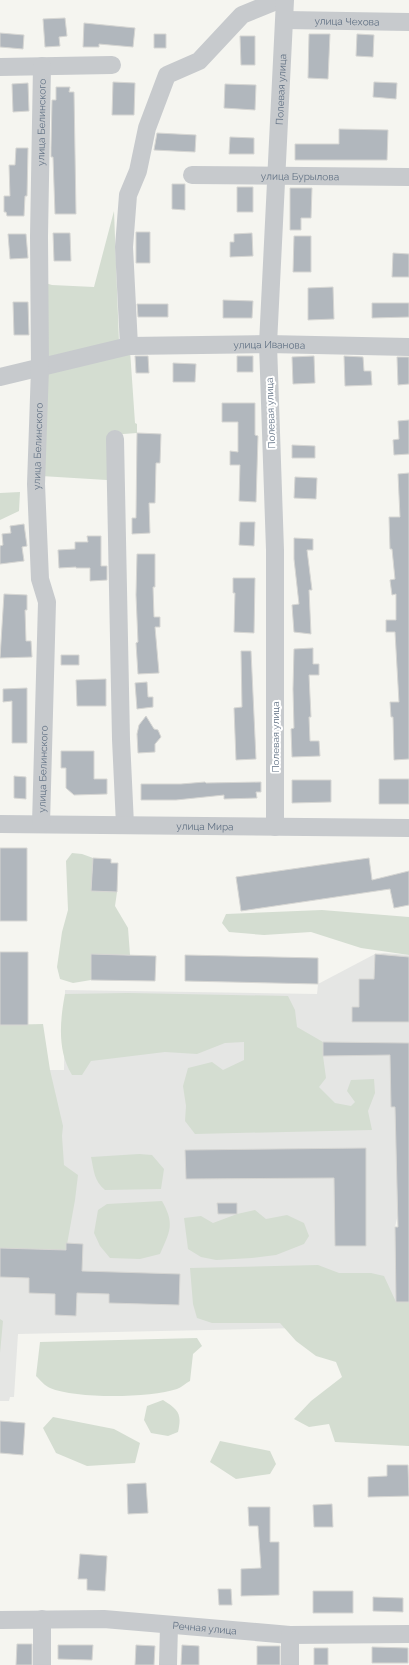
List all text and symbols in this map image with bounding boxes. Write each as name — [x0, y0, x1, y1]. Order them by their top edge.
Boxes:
street label: улица Чехова — [314, 15, 380, 28]
street label: Полевая улица — [274, 54, 288, 125]
street label: улица Белинского — [35, 79, 48, 166]
street label: улица Бурылова — [261, 171, 339, 182]
street label: улица Иванова — [233, 339, 305, 351]
street label: Полевая улица — [264, 377, 277, 449]
street label: улица Белинского — [31, 402, 45, 490]
street label: Полевая улица — [270, 701, 281, 773]
street label: улица Белинского — [36, 725, 50, 813]
street label: улица Мира — [176, 821, 234, 832]
street label: Речная улица — [172, 1620, 237, 1636]

